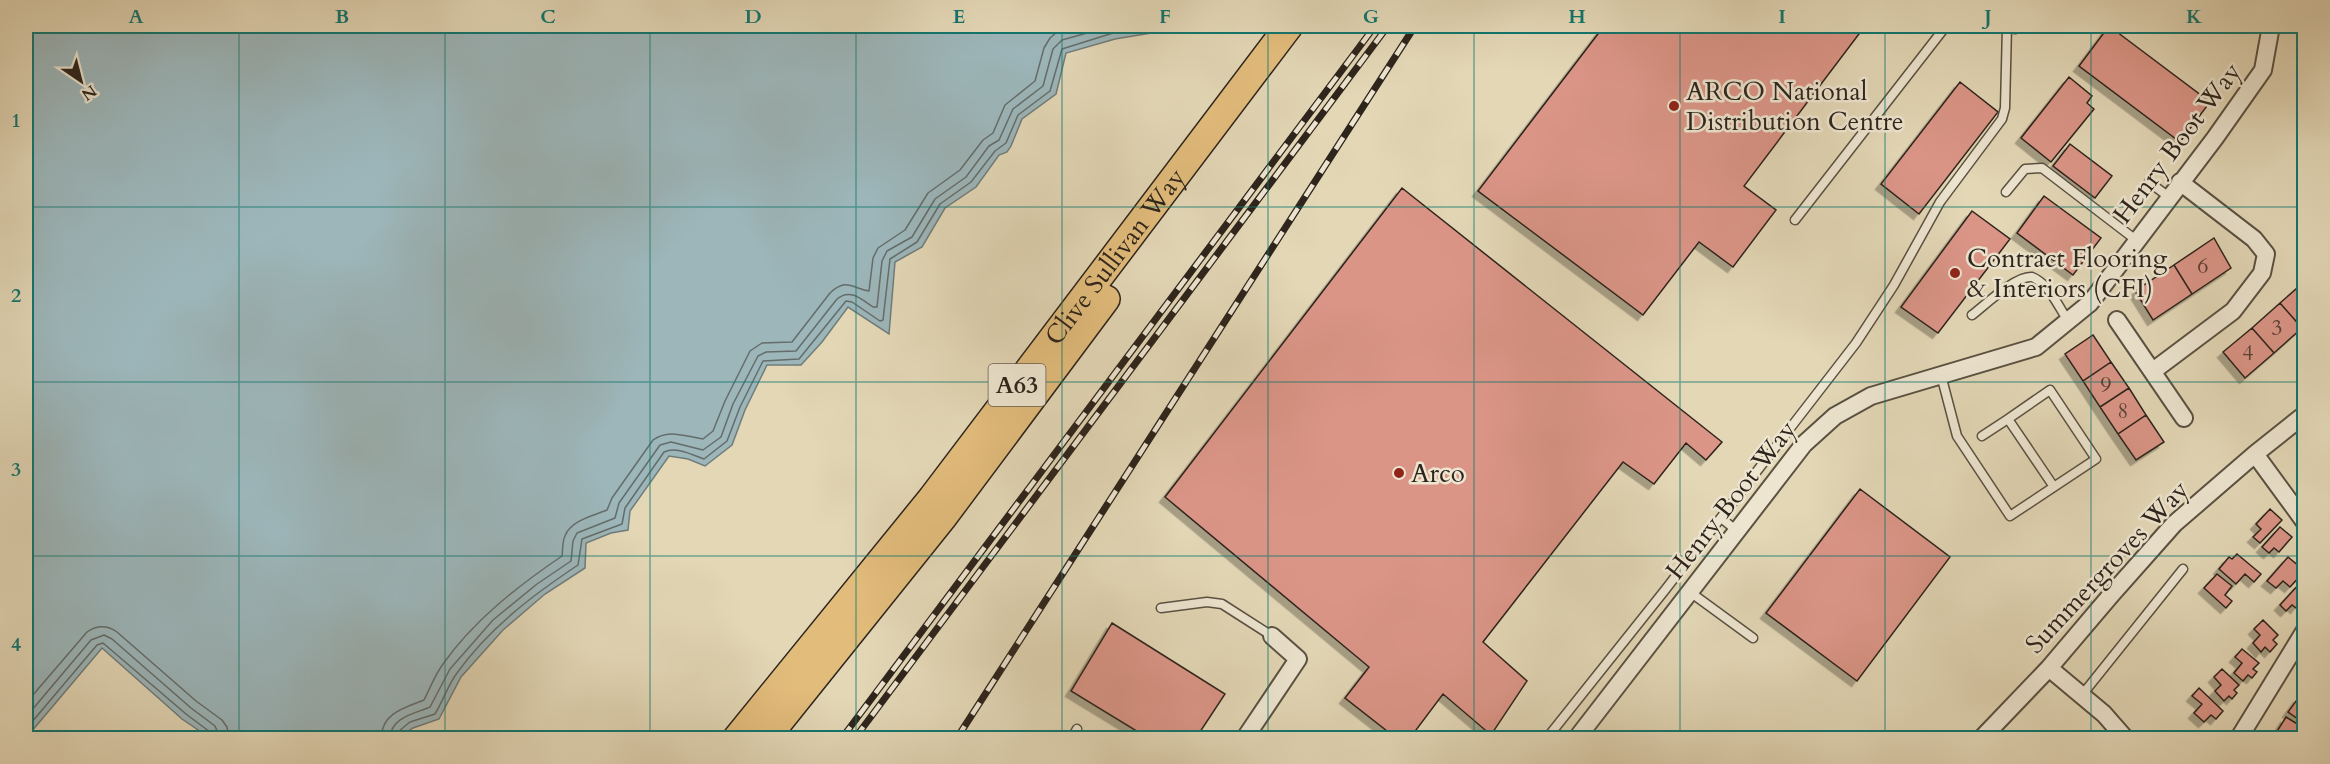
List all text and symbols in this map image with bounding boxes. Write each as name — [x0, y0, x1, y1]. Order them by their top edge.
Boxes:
text: A — [128, 3, 144, 30]
text: B — [335, 3, 349, 30]
text: C — [540, 3, 556, 30]
text: D — [744, 3, 762, 30]
text: E — [953, 3, 965, 30]
text: F — [1159, 3, 1171, 30]
text: G — [1363, 3, 1379, 30]
text: H — [1568, 3, 1586, 30]
text: I — [1778, 3, 1786, 30]
text: J — [1981, 3, 1992, 30]
text: K — [2186, 3, 2203, 30]
north arrow — [51, 51, 111, 111]
street label: Henry Boot Way — [2105, 55, 2249, 231]
place label: ARCO National Distribution Centre — [1686, 74, 1904, 139]
text: N — [77, 79, 101, 106]
marker: ARCO National Distribution Centre — [1667, 99, 1681, 113]
text: 1 — [11, 107, 21, 134]
street label: Clive Sullivan Way — [1036, 161, 1193, 352]
place label: Contract Flooring & Interiors (CFI) — [1967, 241, 2168, 306]
house number: 6 — [2197, 251, 2209, 281]
marker: Contract Flooring & Interiors (CFI) — [1948, 266, 1962, 280]
text: 2 — [11, 282, 21, 309]
house number: 3 — [2271, 313, 2283, 343]
house number: 4 — [2242, 338, 2254, 368]
road number: A63 — [988, 364, 1046, 406]
house number: 9 — [2100, 370, 2112, 400]
house number: 8 — [2117, 396, 2129, 426]
street label: Henry Boot Way — [1658, 413, 1804, 587]
text: 3 — [11, 456, 21, 483]
place label: Arco — [1411, 456, 1465, 491]
marker: Arco — [1392, 466, 1406, 480]
street label: Summergroves Way — [2017, 473, 2197, 661]
text: 4 — [11, 631, 21, 658]

